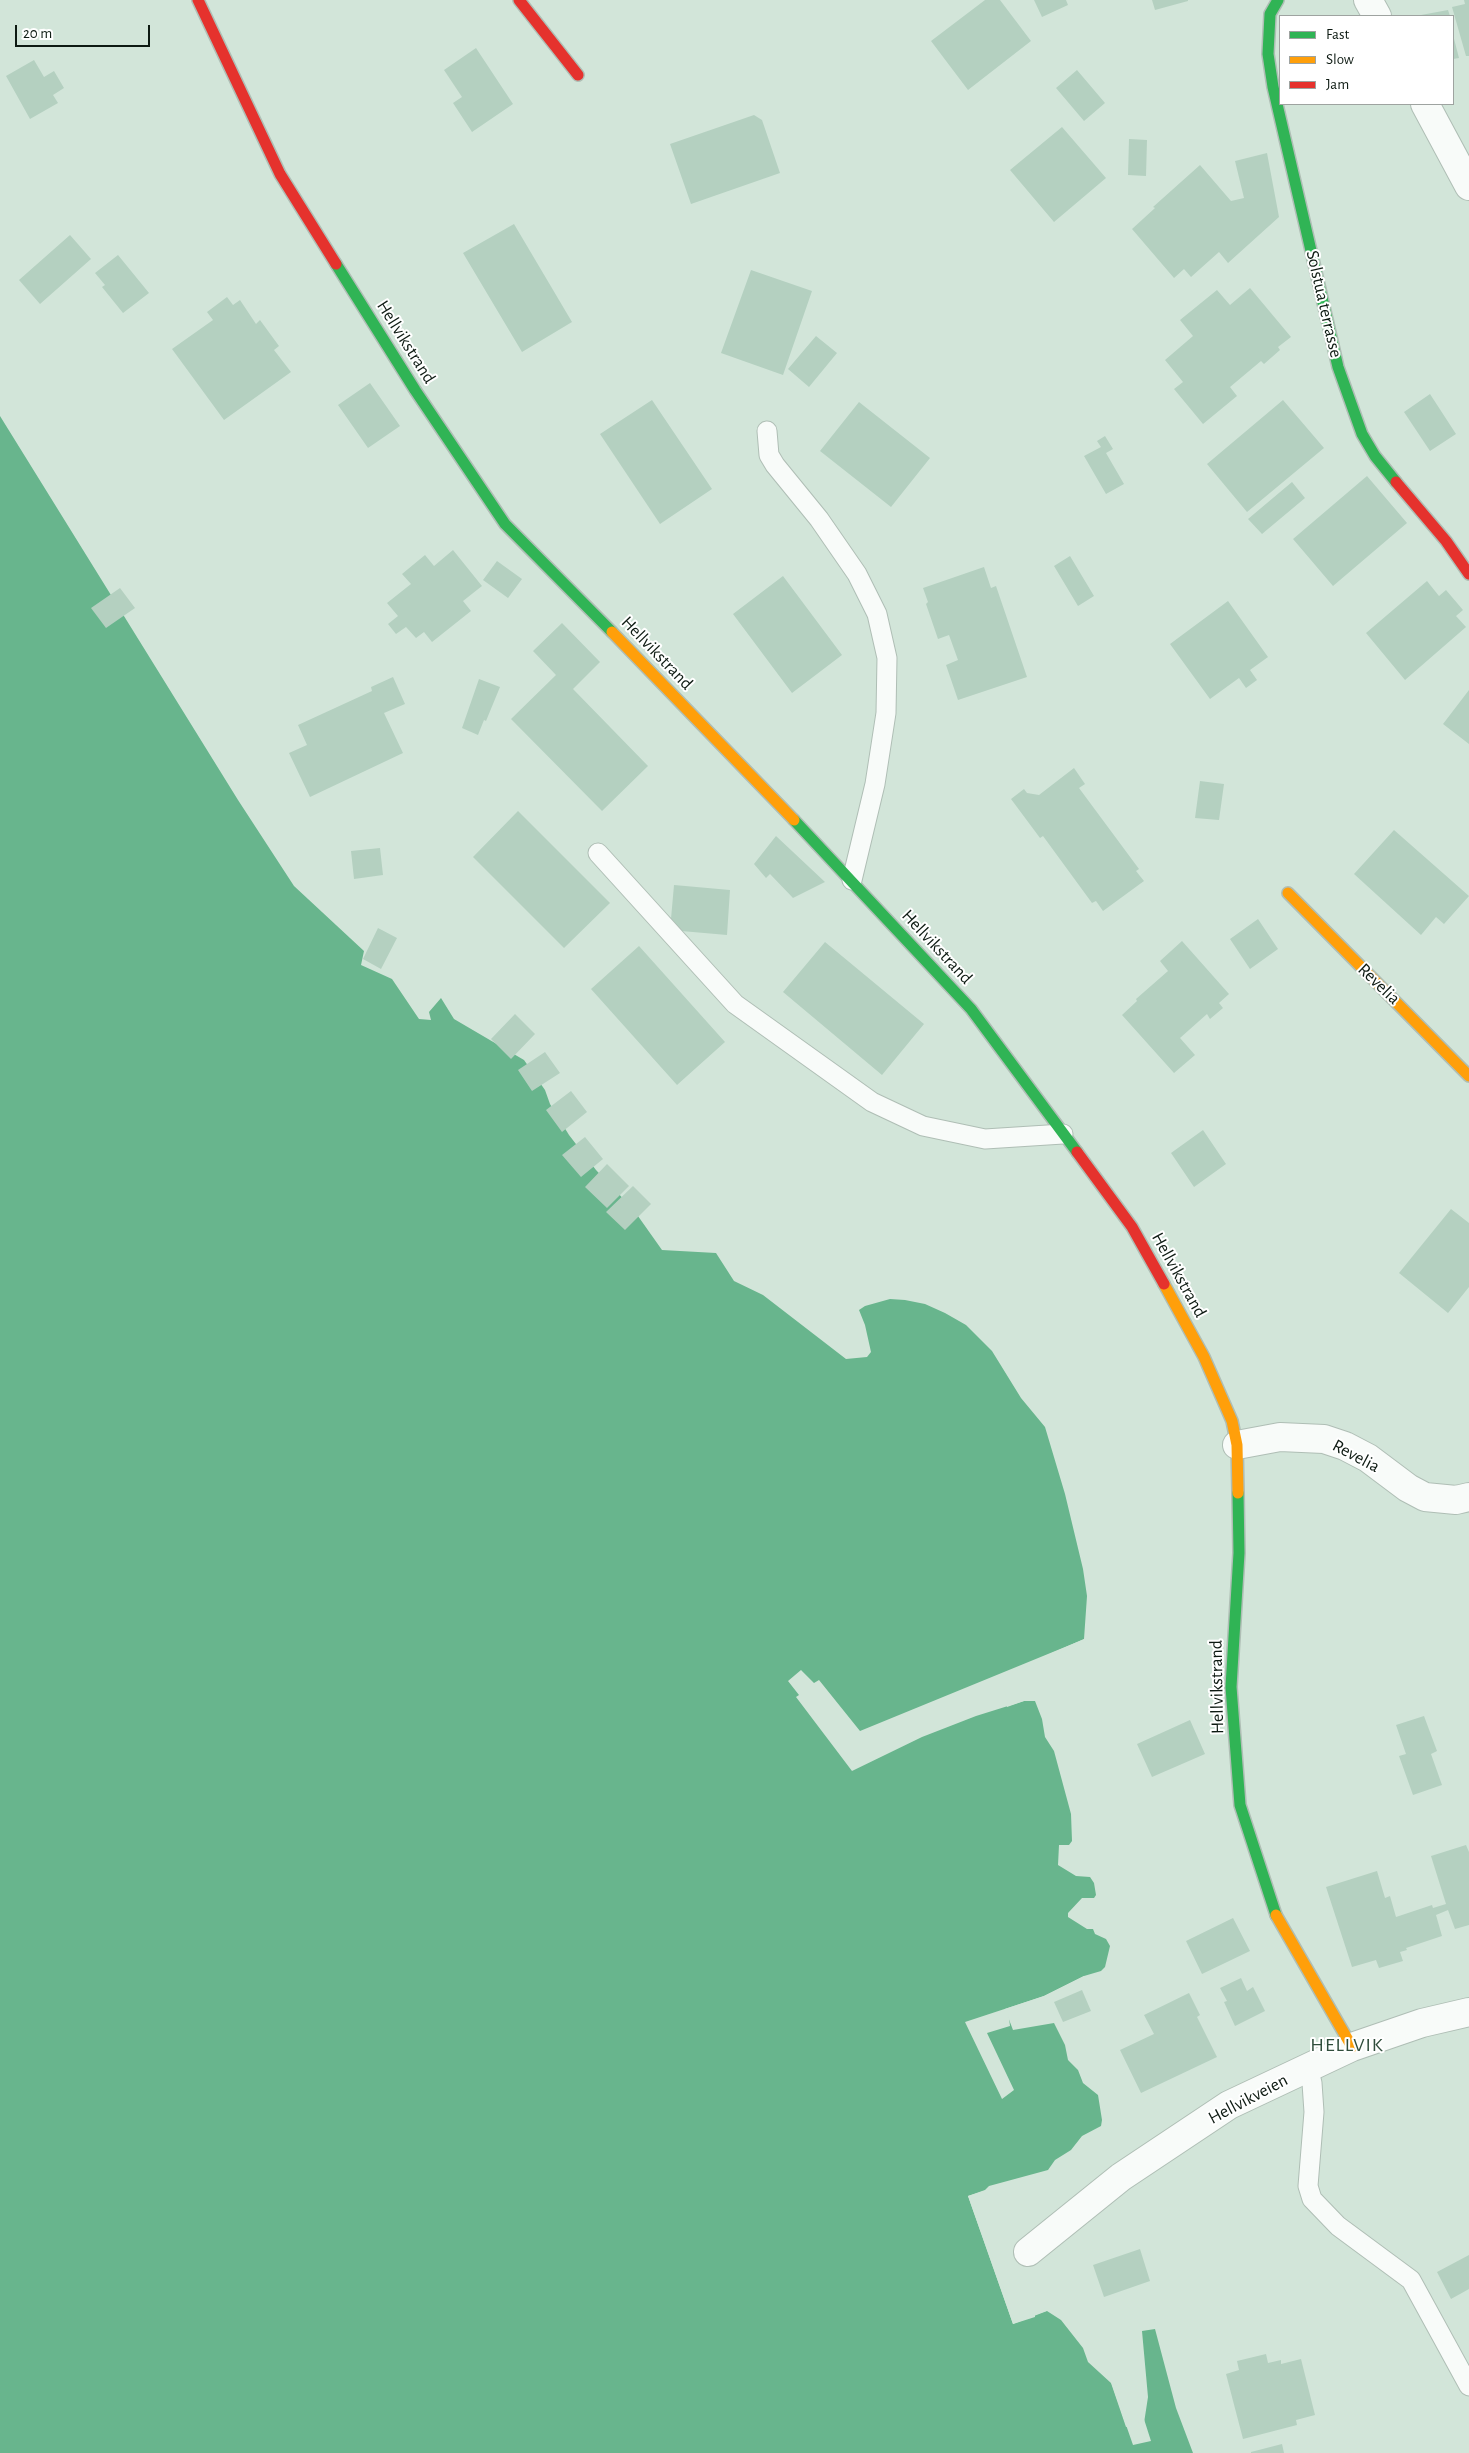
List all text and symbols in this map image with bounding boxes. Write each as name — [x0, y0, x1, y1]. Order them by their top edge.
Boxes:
scale bar — [18, 15, 152, 47]
legend — [1279, 15, 1454, 105]
text: 20 m — [23, 26, 52, 41]
text: Fast — [1326, 27, 1349, 42]
text: Slow — [1326, 52, 1354, 67]
text: Jam — [1326, 77, 1349, 92]
street label: Solstua terrasse — [1301, 248, 1347, 360]
street label: Hellvikstrand — [372, 296, 440, 388]
street label: Hellvikstrand — [617, 612, 697, 694]
street label: Hellvikstrand — [897, 905, 977, 989]
street label: Revelia — [1353, 959, 1405, 1009]
street label: Hellvikstrand — [1147, 1229, 1211, 1321]
street label: Revelia — [1329, 1435, 1383, 1477]
street label: Hellvikstrand — [1205, 1640, 1229, 1734]
district label: HELLVIK — [1309, 2033, 1385, 2057]
street label: Hellvikveien — [1205, 2069, 1291, 2129]

